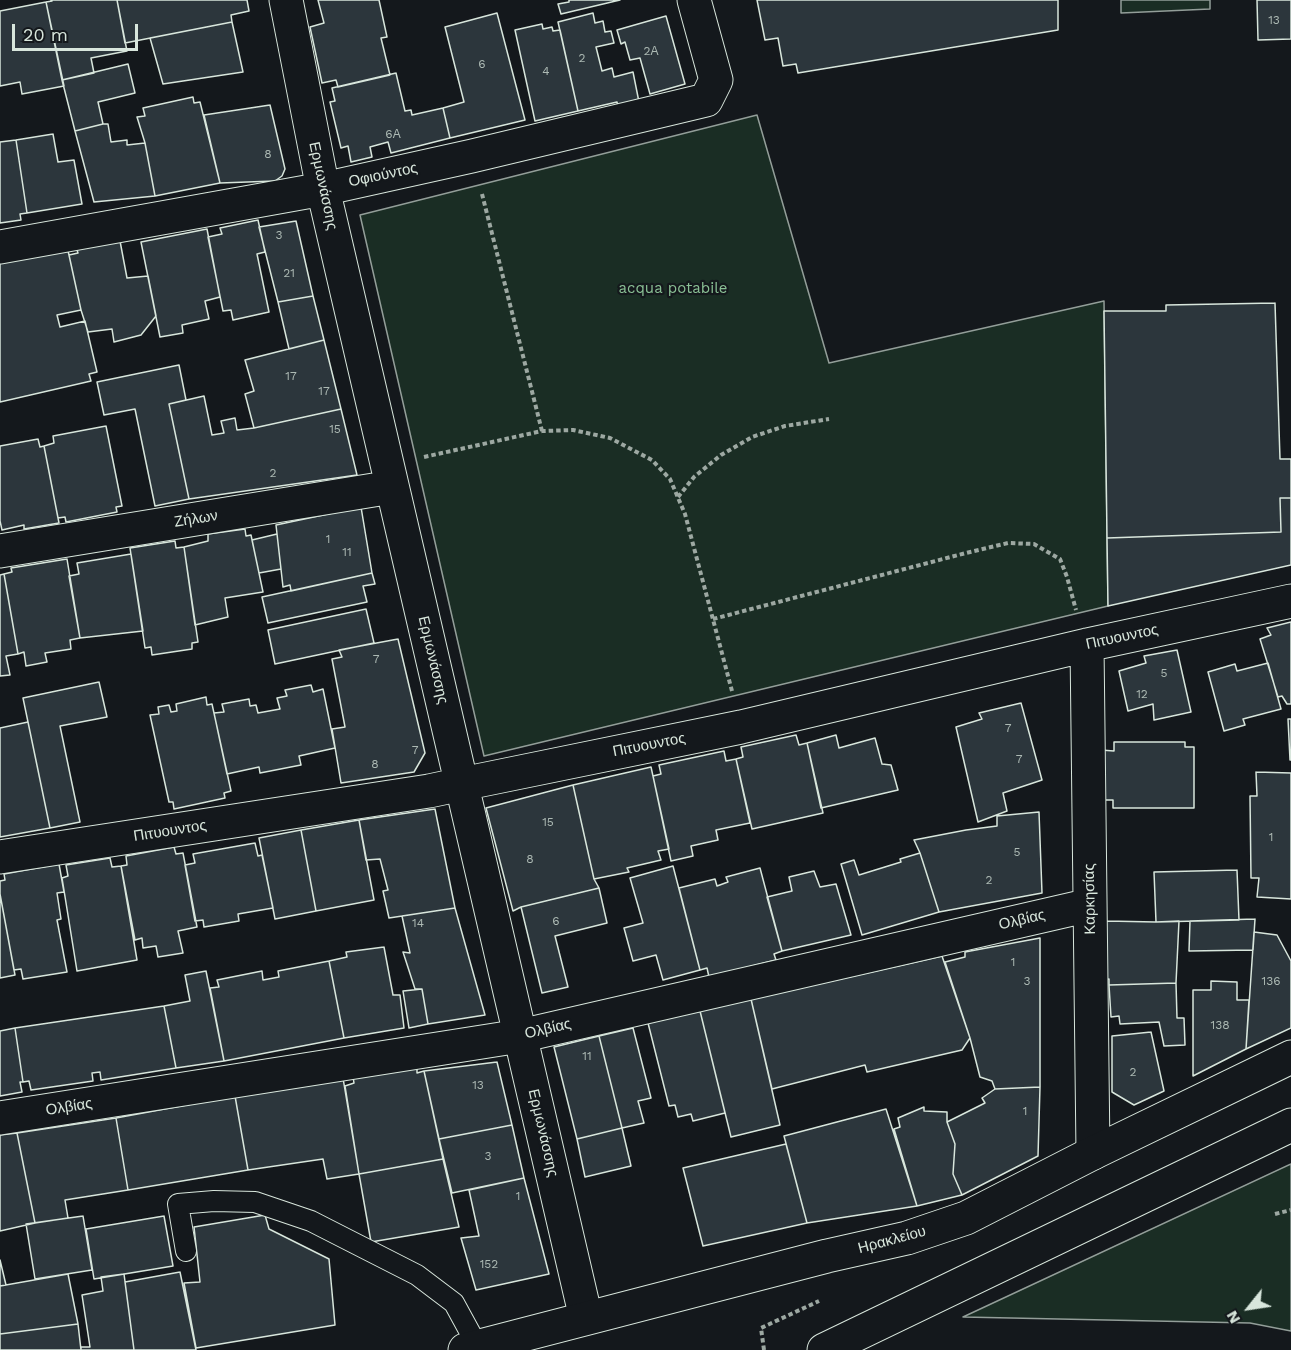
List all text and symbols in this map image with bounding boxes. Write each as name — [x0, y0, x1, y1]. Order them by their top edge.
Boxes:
scale bar — [15, 12, 141, 50]
house number: 13 — [1268, 13, 1280, 27]
text: 20 m — [23, 24, 68, 45]
house number: 2Α — [644, 44, 658, 58]
house number: 2 — [579, 51, 585, 65]
house number: 6 — [478, 57, 486, 71]
house number: 4 — [542, 64, 550, 78]
house number: 6Α — [385, 127, 401, 141]
street label: Ερμωνάσσης — [305, 140, 341, 232]
house number: 8 — [264, 147, 272, 161]
street label: Οφιούντος — [347, 159, 419, 191]
house number: 3 — [276, 228, 282, 242]
house number: 21 — [283, 266, 295, 280]
park label: acqua potabile — [619, 280, 727, 298]
house number: 17 — [285, 369, 297, 383]
house number: 17 — [318, 384, 330, 398]
house number: 15 — [329, 422, 341, 436]
house number: 2 — [270, 466, 276, 480]
street label: Ζήλων — [173, 507, 219, 531]
house number: 1 — [326, 532, 330, 546]
house number: 11 — [342, 545, 352, 559]
street label: Ερμωνάσσης — [414, 614, 452, 706]
street label: Πιτυουντος — [1084, 621, 1160, 653]
house number: 7 — [373, 652, 379, 666]
house number: 5 — [1161, 666, 1167, 680]
house number: 12 — [1136, 687, 1148, 701]
house number: 7 — [1005, 721, 1011, 735]
street label: Πιτυουντος — [611, 729, 687, 761]
house number: 7 — [412, 743, 418, 757]
house number: 7 — [1016, 752, 1022, 766]
house number: 8 — [371, 757, 379, 771]
house number: 15 — [542, 815, 554, 829]
street label: Πιτυουντος — [132, 816, 208, 846]
house number: 1 — [1269, 830, 1273, 844]
house number: 5 — [1014, 845, 1020, 859]
house number: 8 — [526, 852, 534, 866]
street label: Καρκησίας — [1080, 863, 1100, 935]
house number: 2 — [986, 873, 992, 887]
street label: Ολβίας — [997, 906, 1047, 934]
house number: 6 — [552, 914, 560, 928]
house number: 14 — [412, 916, 424, 930]
house number: 1 — [1011, 955, 1015, 969]
house number: 3 — [1024, 974, 1030, 988]
house number: 136 — [1262, 974, 1280, 988]
street label: Ολβίας — [523, 1015, 573, 1043]
house number: 138 — [1210, 1018, 1230, 1032]
house number: 11 — [582, 1049, 592, 1063]
house number: 2 — [1130, 1065, 1136, 1079]
house number: 13 — [472, 1078, 484, 1092]
street label: Ερμωνάσσης — [524, 1087, 562, 1179]
street label: Ολβίας — [44, 1094, 94, 1120]
house number: 1 — [1023, 1104, 1027, 1118]
house number: 3 — [485, 1149, 491, 1163]
house number: 1 — [516, 1189, 520, 1203]
street label: Ηρακλείου — [856, 1222, 928, 1258]
house number: 152 — [480, 1257, 498, 1271]
north arrow — [1219, 1278, 1279, 1338]
text: N — [1222, 1307, 1244, 1327]

